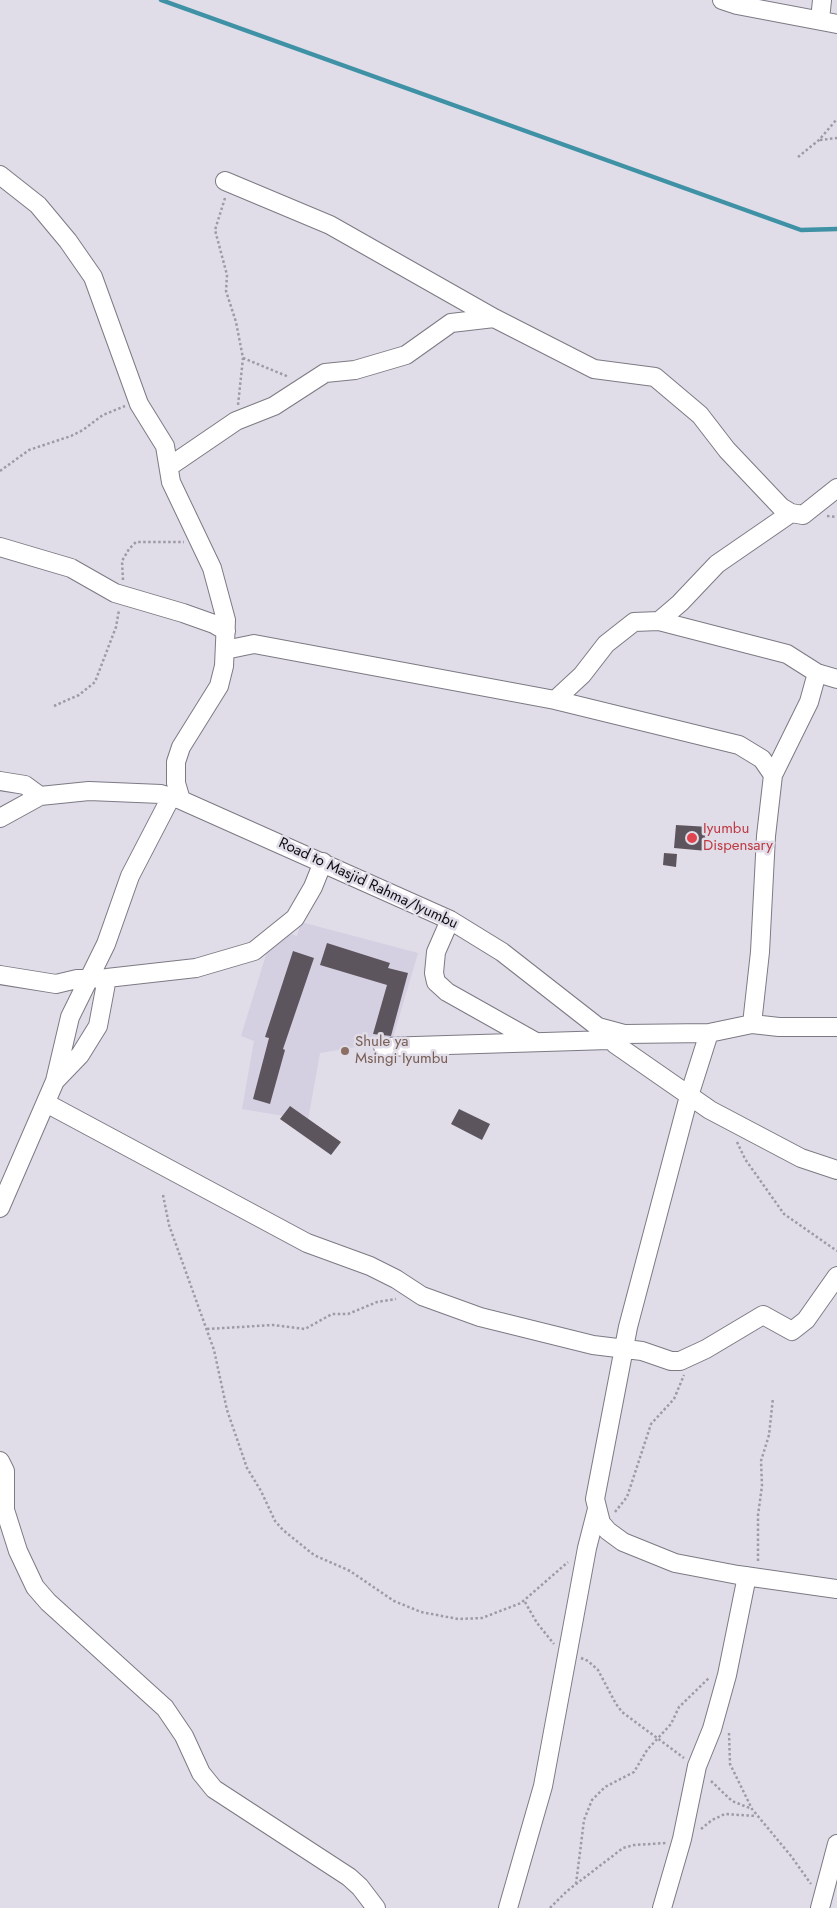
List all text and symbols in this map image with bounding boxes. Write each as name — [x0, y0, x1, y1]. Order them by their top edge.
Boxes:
place label: Iyumbu Dispensary — [703, 820, 773, 855]
marker: Iyumbu Dispensary — [685, 831, 699, 845]
street label: Road to Masjid Rahma/Iyumbu — [276, 834, 460, 934]
place label: Shule ya Msingi Iyumbu — [355, 1033, 448, 1068]
marker: Shule ya Msingi Iyumbu — [339, 1045, 351, 1057]

